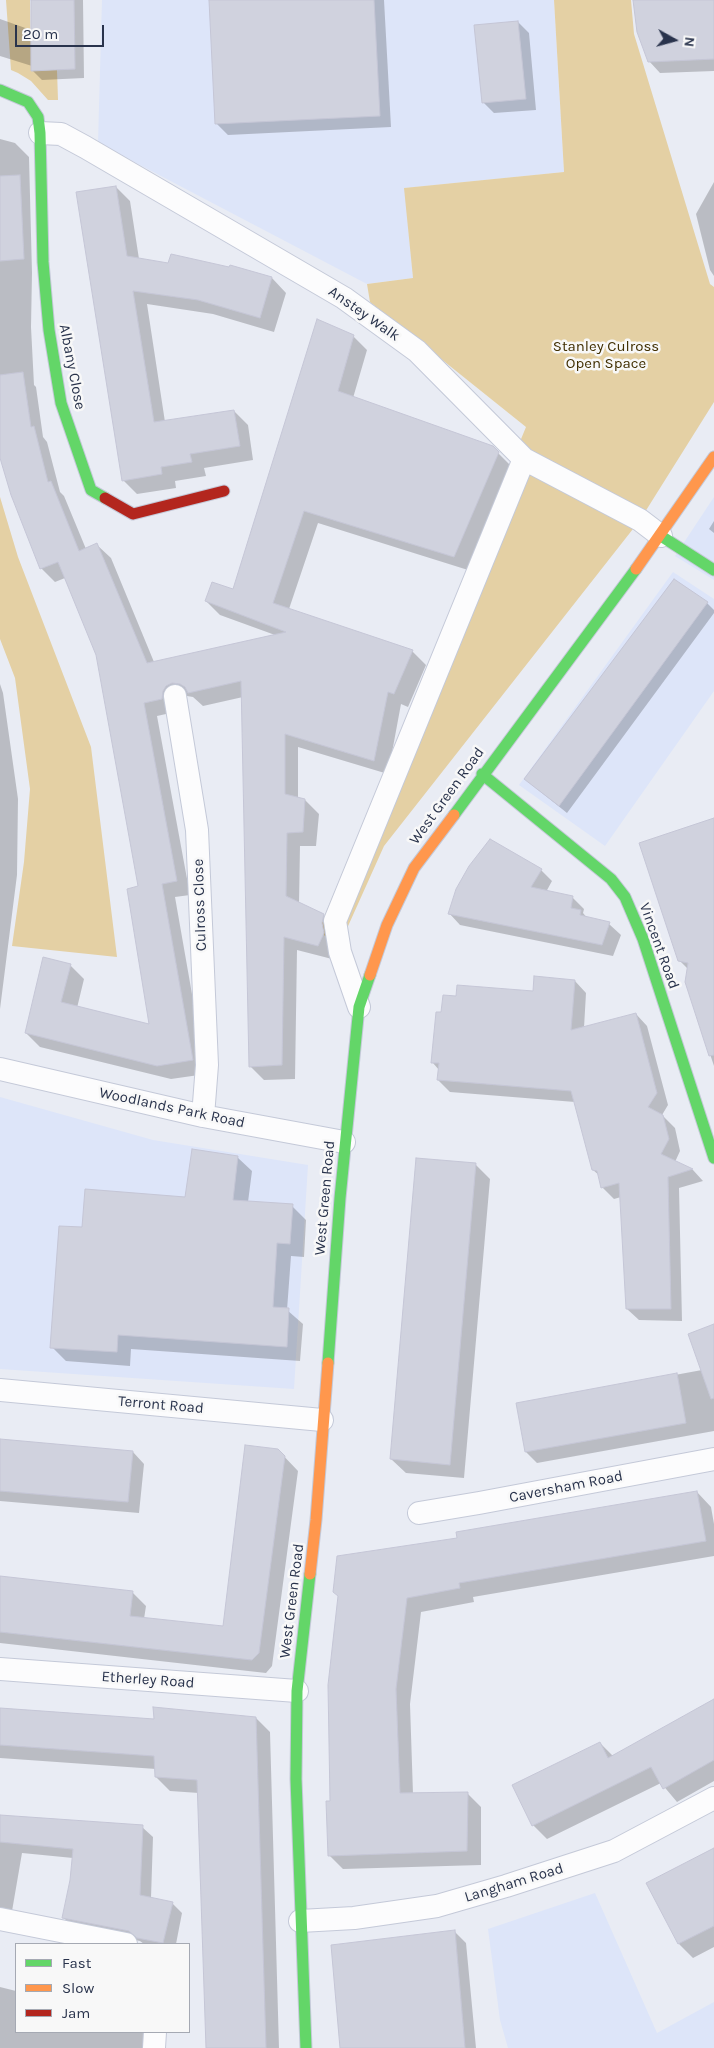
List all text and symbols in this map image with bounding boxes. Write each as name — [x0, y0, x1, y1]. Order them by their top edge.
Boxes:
scale bar — [18, 15, 106, 47]
north arrow — [649, 15, 699, 65]
text: 20 m — [23, 25, 58, 43]
text: N — [680, 36, 698, 48]
street label: Anstey Walk — [325, 283, 403, 345]
street label: Albany Close — [55, 323, 89, 411]
park label: Stanley Culross Open Space — [553, 338, 659, 373]
street label: West Green Road — [406, 744, 488, 848]
street label: Culross Close — [189, 858, 211, 952]
street label: Vincent Road — [635, 901, 683, 991]
street label: Woodlands Park Road — [97, 1084, 247, 1132]
street label: West Green Road — [311, 1140, 339, 1256]
street label: Terront Road — [117, 1392, 205, 1418]
street label: Caversham Road — [508, 1467, 624, 1507]
street label: West Green Road — [276, 1543, 308, 1659]
street label: Etherley Road — [101, 1668, 195, 1692]
street label: Langham Road — [462, 1859, 566, 1907]
legend — [15, 1943, 190, 2033]
text: Fast — [62, 1954, 91, 1972]
text: Slow — [62, 1979, 94, 1997]
text: Jam — [62, 2004, 90, 2022]

